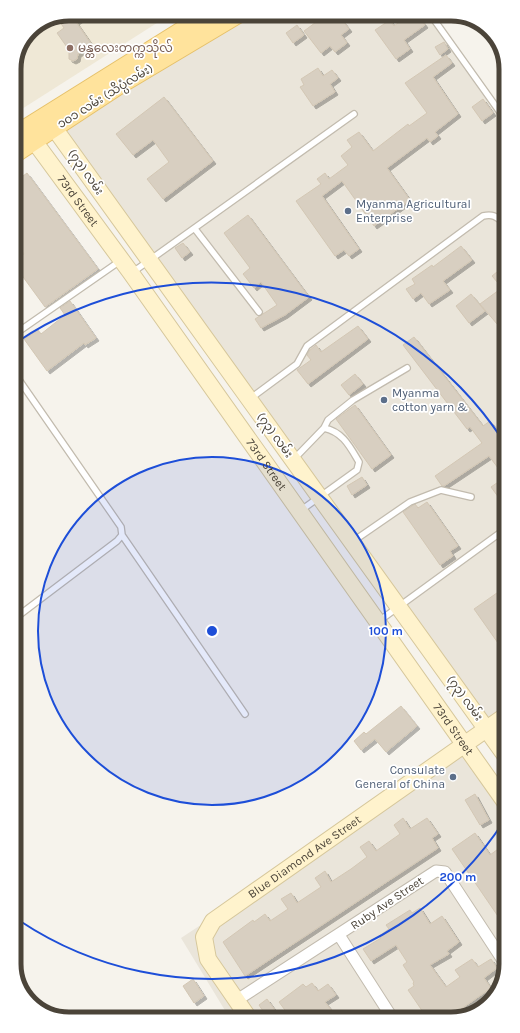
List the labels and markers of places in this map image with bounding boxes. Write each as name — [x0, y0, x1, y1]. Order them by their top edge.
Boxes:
place label: မန္တလေးတက္ကသိုလ် — [78, 39, 173, 58]
marker: မန္တလေးတက္ကသိုလ် — [65, 43, 75, 53]
place label: Myanma Agricultural Enterprise — [356, 197, 471, 225]
marker: Myanma Agricultural Enterprise — [343, 206, 353, 216]
place label: Myanma cotton yarn & — [392, 386, 468, 414]
marker: Myanma cotton yarn & — [379, 395, 389, 405]
centre of rings — [205, 624, 219, 638]
place label: Consulate General of China — [355, 763, 445, 791]
marker: Consulate General of China — [448, 772, 458, 782]

